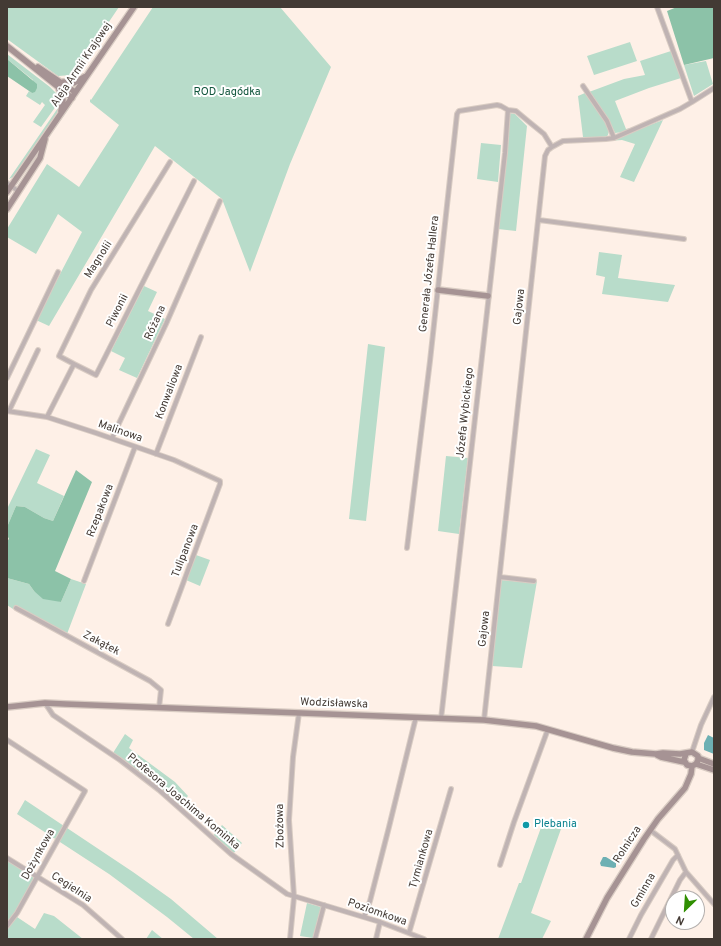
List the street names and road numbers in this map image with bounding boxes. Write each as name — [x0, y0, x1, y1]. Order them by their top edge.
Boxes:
street label: Aleja Armii Krajowej — [49, 20, 115, 110]
street label: Generała Józefa Hallera — [417, 215, 443, 333]
street label: Magnolii — [82, 239, 116, 281]
street label: Gajowa — [512, 288, 528, 326]
street label: Piwonii — [104, 292, 132, 330]
street label: Różana — [143, 304, 169, 342]
street label: Konwaliowa — [153, 363, 187, 421]
street label: Józefa Wybickiego — [455, 367, 477, 459]
street label: Malinowa — [96, 418, 144, 446]
street label: Rzepakowa — [85, 483, 117, 539]
street label: Tulipanowa — [170, 522, 202, 580]
street label: Gajowa — [477, 610, 493, 648]
street label: Zakątek — [80, 629, 122, 659]
street label: Wodzisławska — [300, 696, 368, 712]
street label: Profesora Joachima Kominka — [124, 751, 242, 853]
street label: Zbożowa — [274, 804, 288, 848]
street label: Rolnicza — [611, 824, 645, 866]
street label: Dożynkowa — [20, 827, 58, 883]
street label: Tymiankowa — [407, 828, 437, 890]
street label: Cegielnia — [48, 870, 94, 906]
street label: Gminna — [629, 871, 659, 911]
street label: Poziomkowa — [346, 897, 408, 929]

